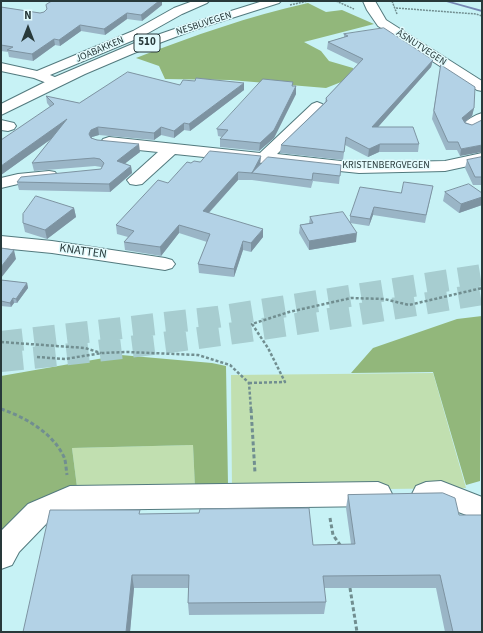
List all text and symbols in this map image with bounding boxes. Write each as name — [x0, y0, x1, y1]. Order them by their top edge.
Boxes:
north arrow — [8, 8, 48, 48]
text: N — [24, 8, 32, 23]
street label: NESBUVEGEN — [175, 9, 233, 39]
street label: ÅSNUTVEGEN — [394, 27, 448, 69]
street label: JOABAKKEN — [74, 34, 126, 66]
road number: 510 — [134, 34, 160, 52]
street label: KRISTENBERGVEGEN — [342, 160, 430, 172]
street label: KNATTEN — [58, 242, 108, 262]

